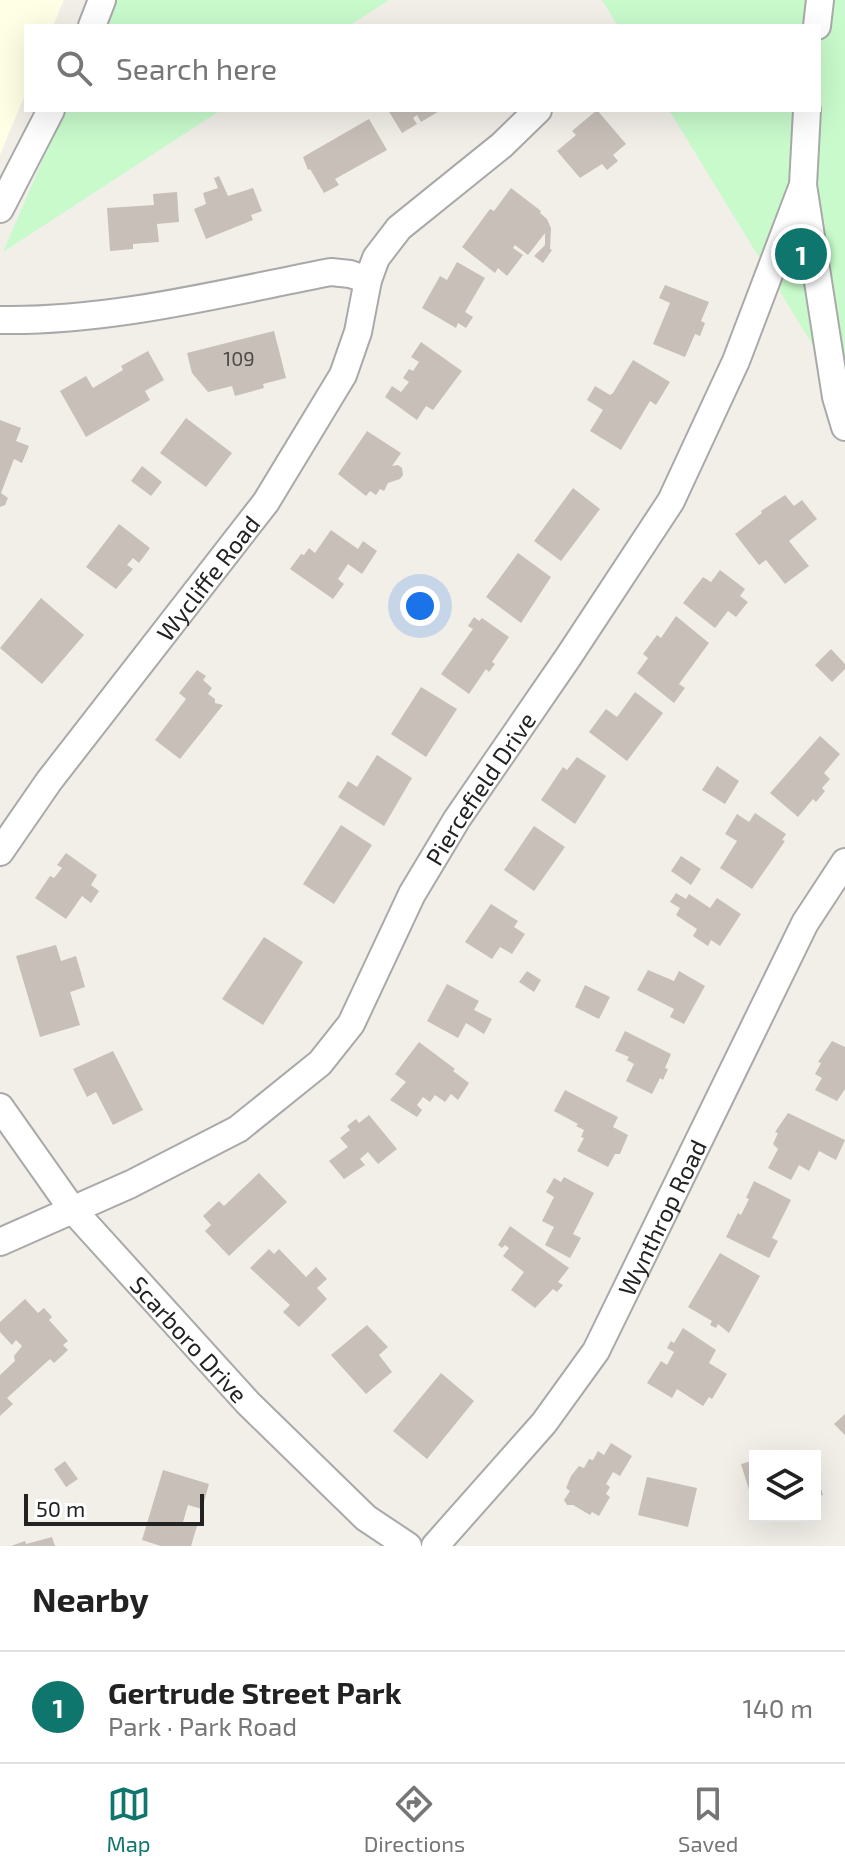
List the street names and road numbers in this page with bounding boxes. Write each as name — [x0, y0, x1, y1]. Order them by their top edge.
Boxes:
street label: Wycliffe Road — [150, 509, 265, 646]
street label: Piercefield Drive — [419, 706, 541, 870]
street label: Wynthrop Road — [611, 1134, 712, 1300]
street label: Scarboro Drive — [125, 1269, 254, 1408]

